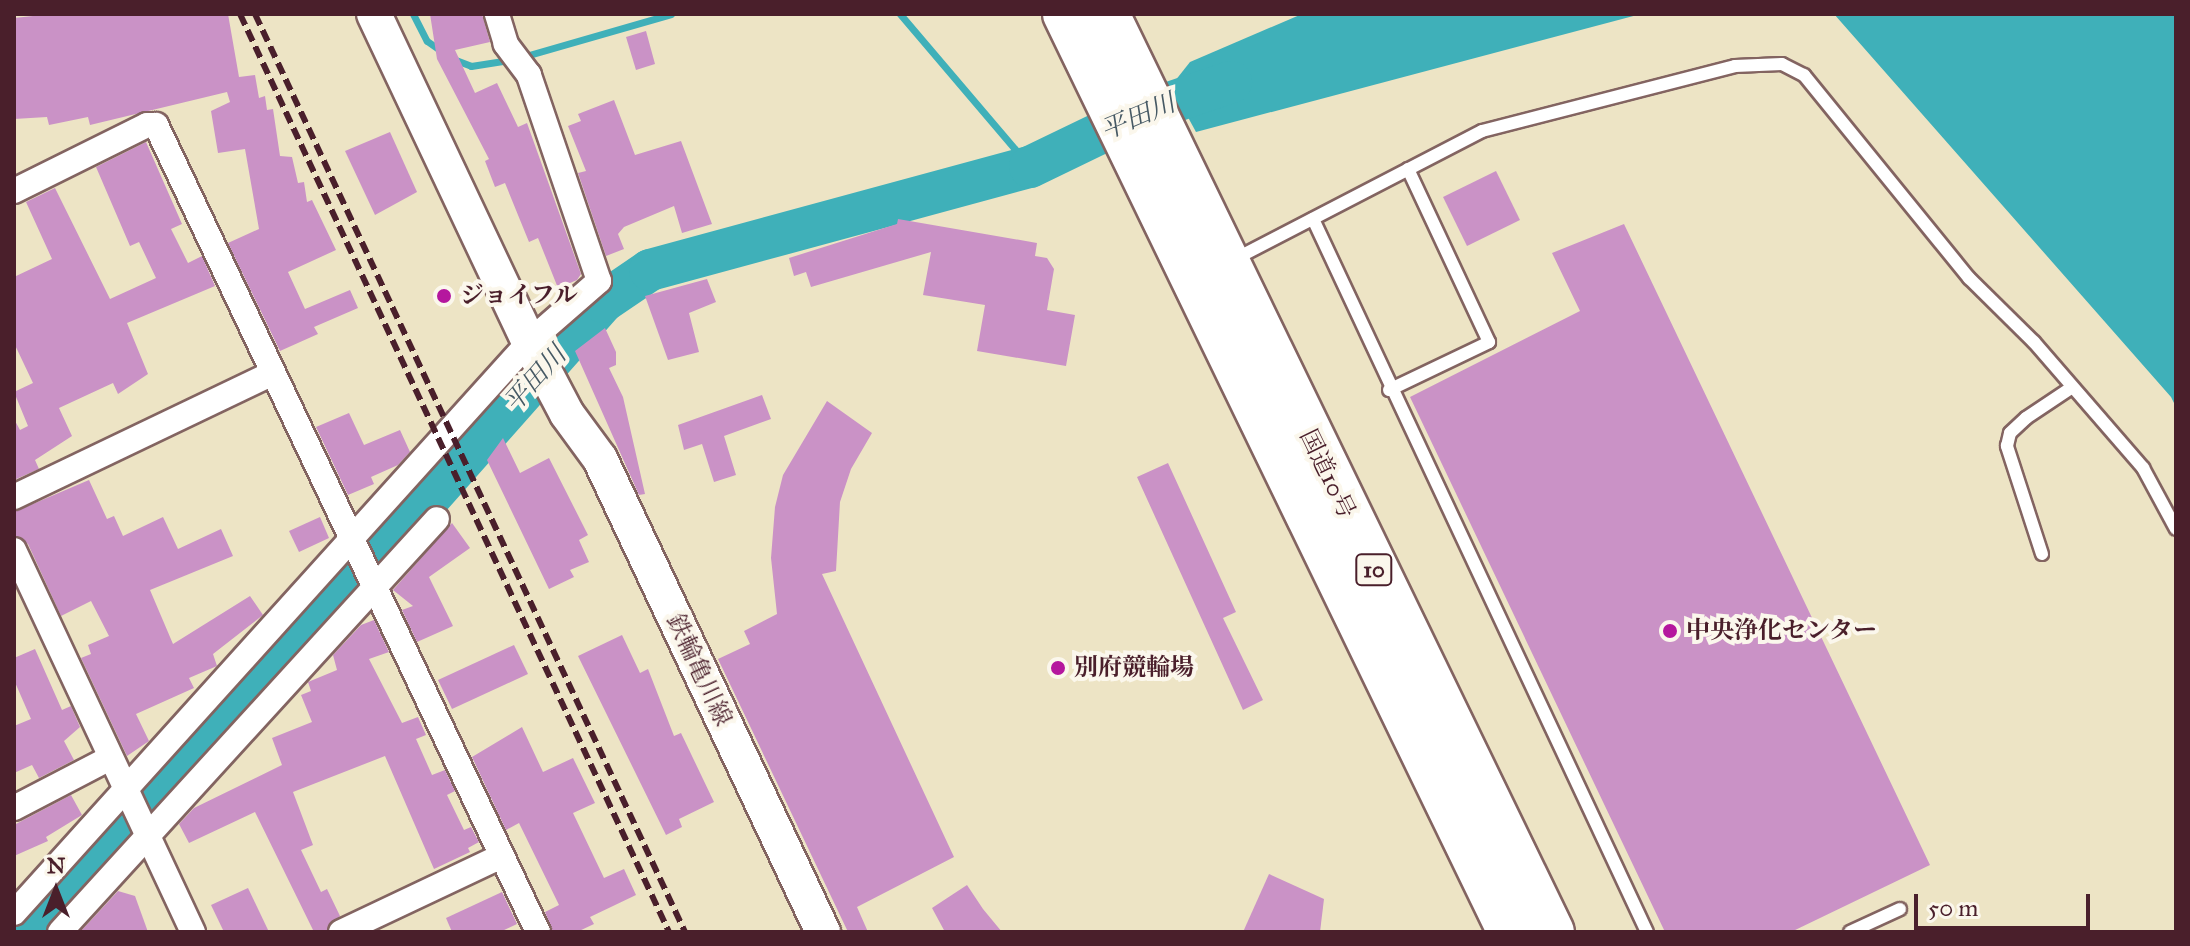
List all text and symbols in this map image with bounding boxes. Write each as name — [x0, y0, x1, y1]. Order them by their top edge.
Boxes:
water label: 平田川 — [1096, 87, 1180, 147]
place label: ジョイフル — [460, 282, 580, 310]
marker: ジョイフル — [435, 287, 453, 305]
water label: 平田川 — [497, 340, 573, 418]
street label: 国道10号 — [1293, 425, 1361, 523]
road number: 10 — [1354, 552, 1394, 588]
street label: 鉄輪亀川線 — [661, 610, 737, 730]
place label: 中央浄化センター — [1686, 617, 1878, 645]
marker: 中央浄化センター — [1661, 622, 1679, 640]
place label: 別府競輪場 — [1074, 654, 1194, 682]
marker: 別府競輪場 — [1049, 659, 1067, 677]
north arrow — [16, 850, 96, 930]
text: N — [47, 852, 65, 879]
scale bar — [1918, 878, 2094, 928]
text: 50 m — [1928, 893, 1978, 923]

